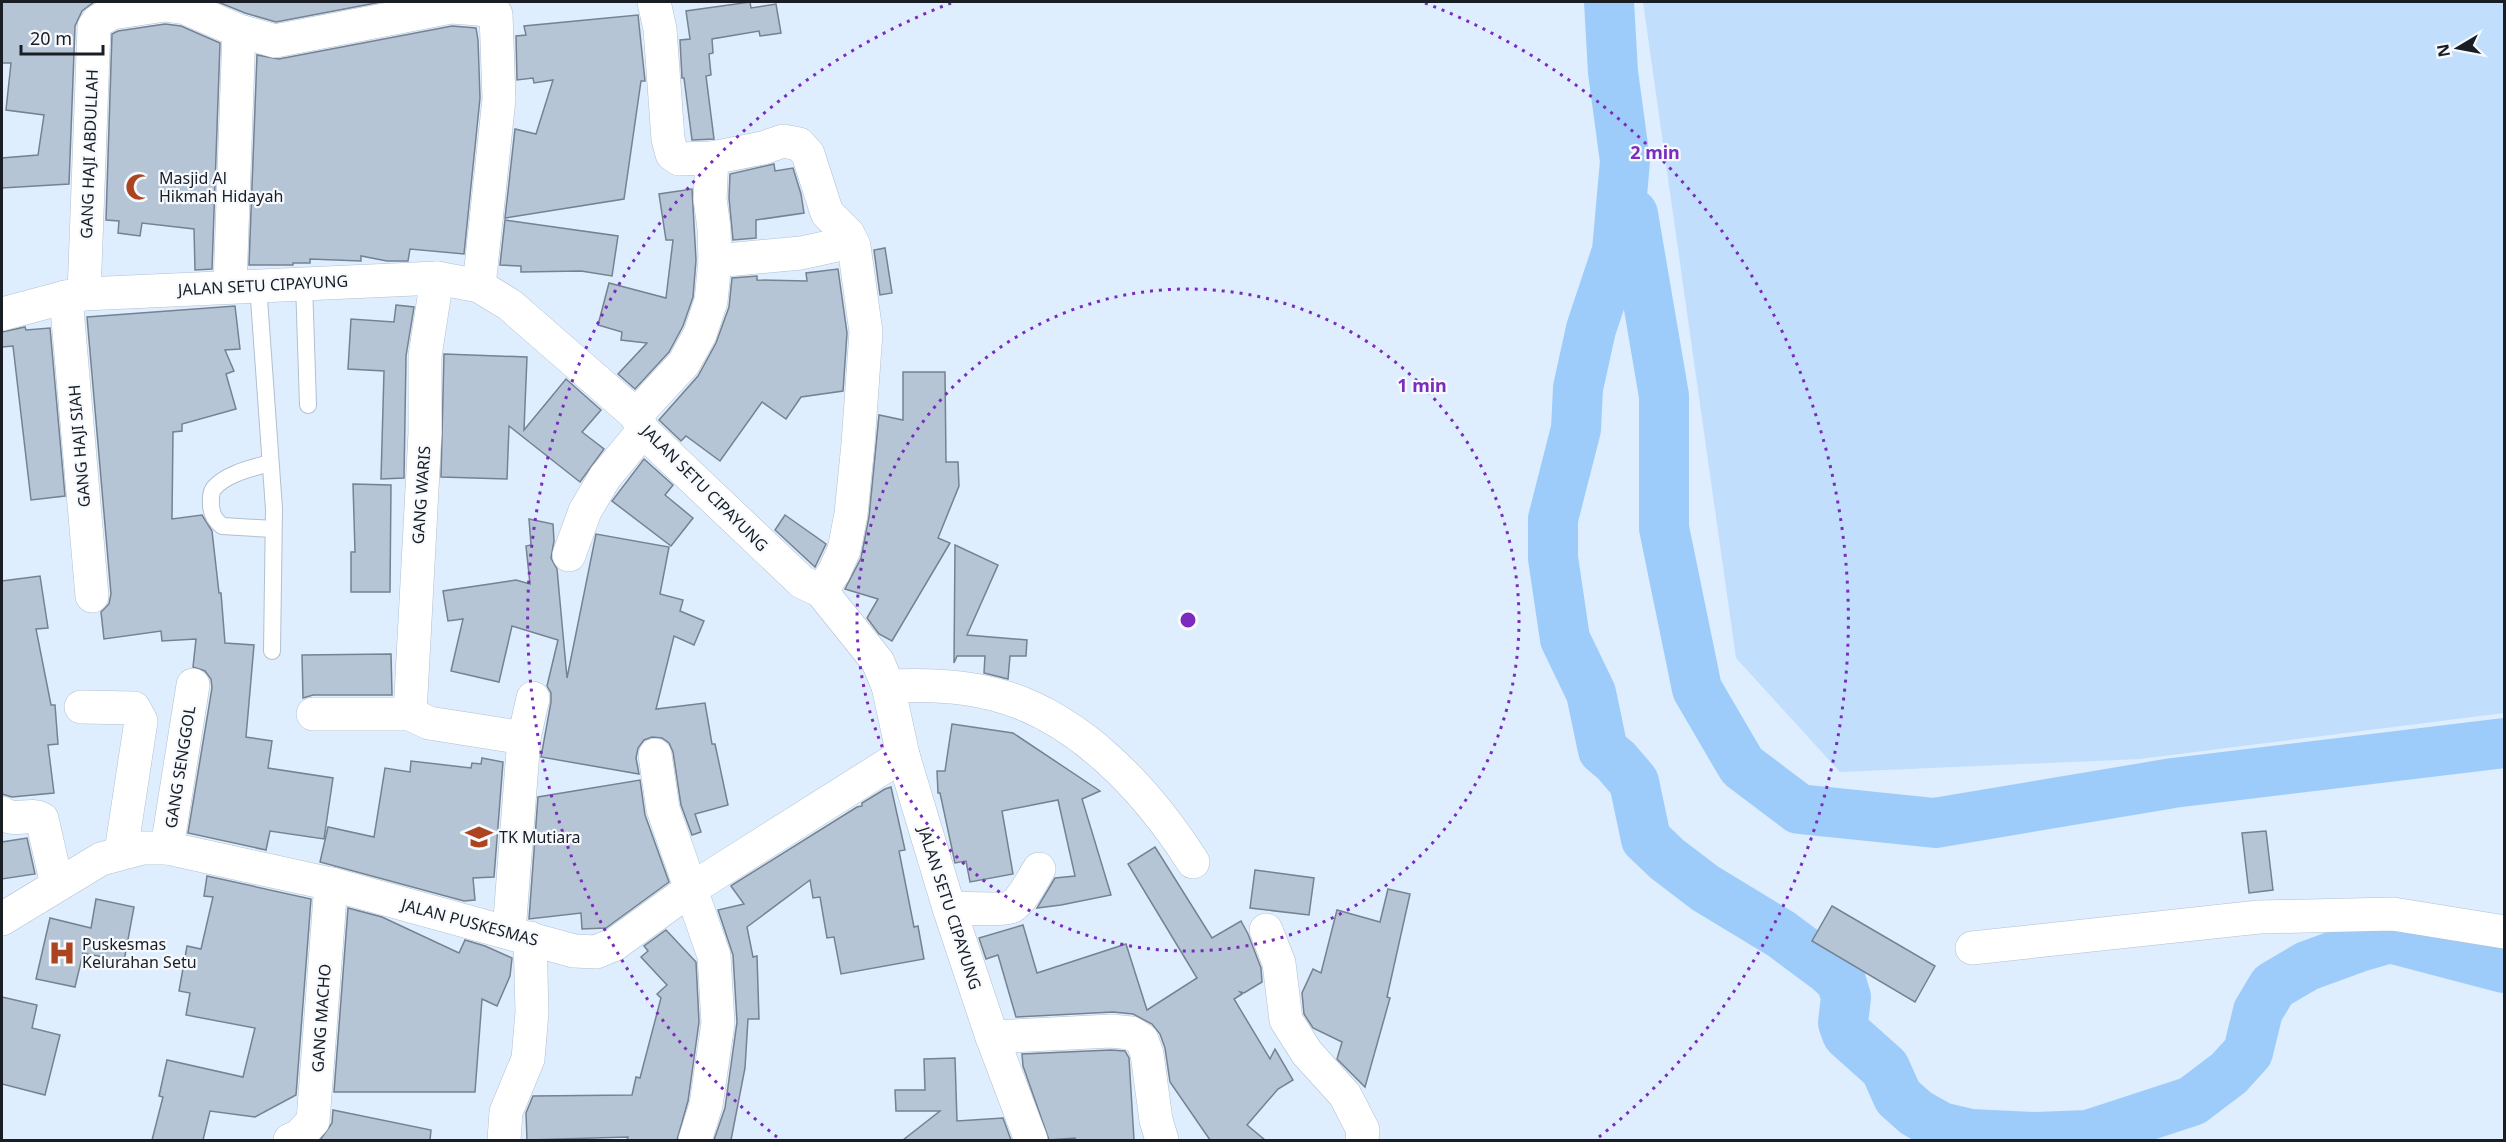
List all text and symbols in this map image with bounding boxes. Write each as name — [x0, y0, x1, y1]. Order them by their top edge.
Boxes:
scale bar — [21, 18, 104, 56]
north arrow — [2428, 18, 2488, 78]
text: 20 m — [30, 26, 72, 50]
text: N — [2431, 42, 2455, 59]
street label: GANG HAJI ABDULLAH — [75, 69, 103, 239]
text: 2 min — [1630, 140, 1680, 164]
place label: Masjid Al Hikmah Hidayah — [159, 167, 283, 207]
mosque icon: Masjid Al Hikmah Hidayah — [124, 172, 154, 202]
street label: JALAN SETU CIPAYUNG — [175, 270, 349, 301]
text: 1 min — [1397, 373, 1447, 397]
street label: GANG HAJI SIAH — [63, 384, 95, 508]
street label: JALAN SETU CIPAYUNG — [636, 419, 773, 556]
street label: GANG WARIS — [407, 445, 435, 545]
centre of rings — [1178, 610, 1198, 630]
street label: GANG SENGGOL — [159, 704, 201, 830]
school or university icon: TK Mutiara — [464, 822, 494, 852]
street label: JALAN SETU CIPAYUNG — [913, 822, 987, 992]
place label: TK Mutiara — [499, 826, 581, 848]
street label: JALAN PUSKESMAS — [397, 893, 541, 951]
place label: Puskesmas Kelurahan Setu — [82, 933, 197, 973]
hospital icon: Puskesmas Kelurahan Setu — [47, 938, 77, 968]
street label: GANG MACHO — [306, 963, 336, 1073]

